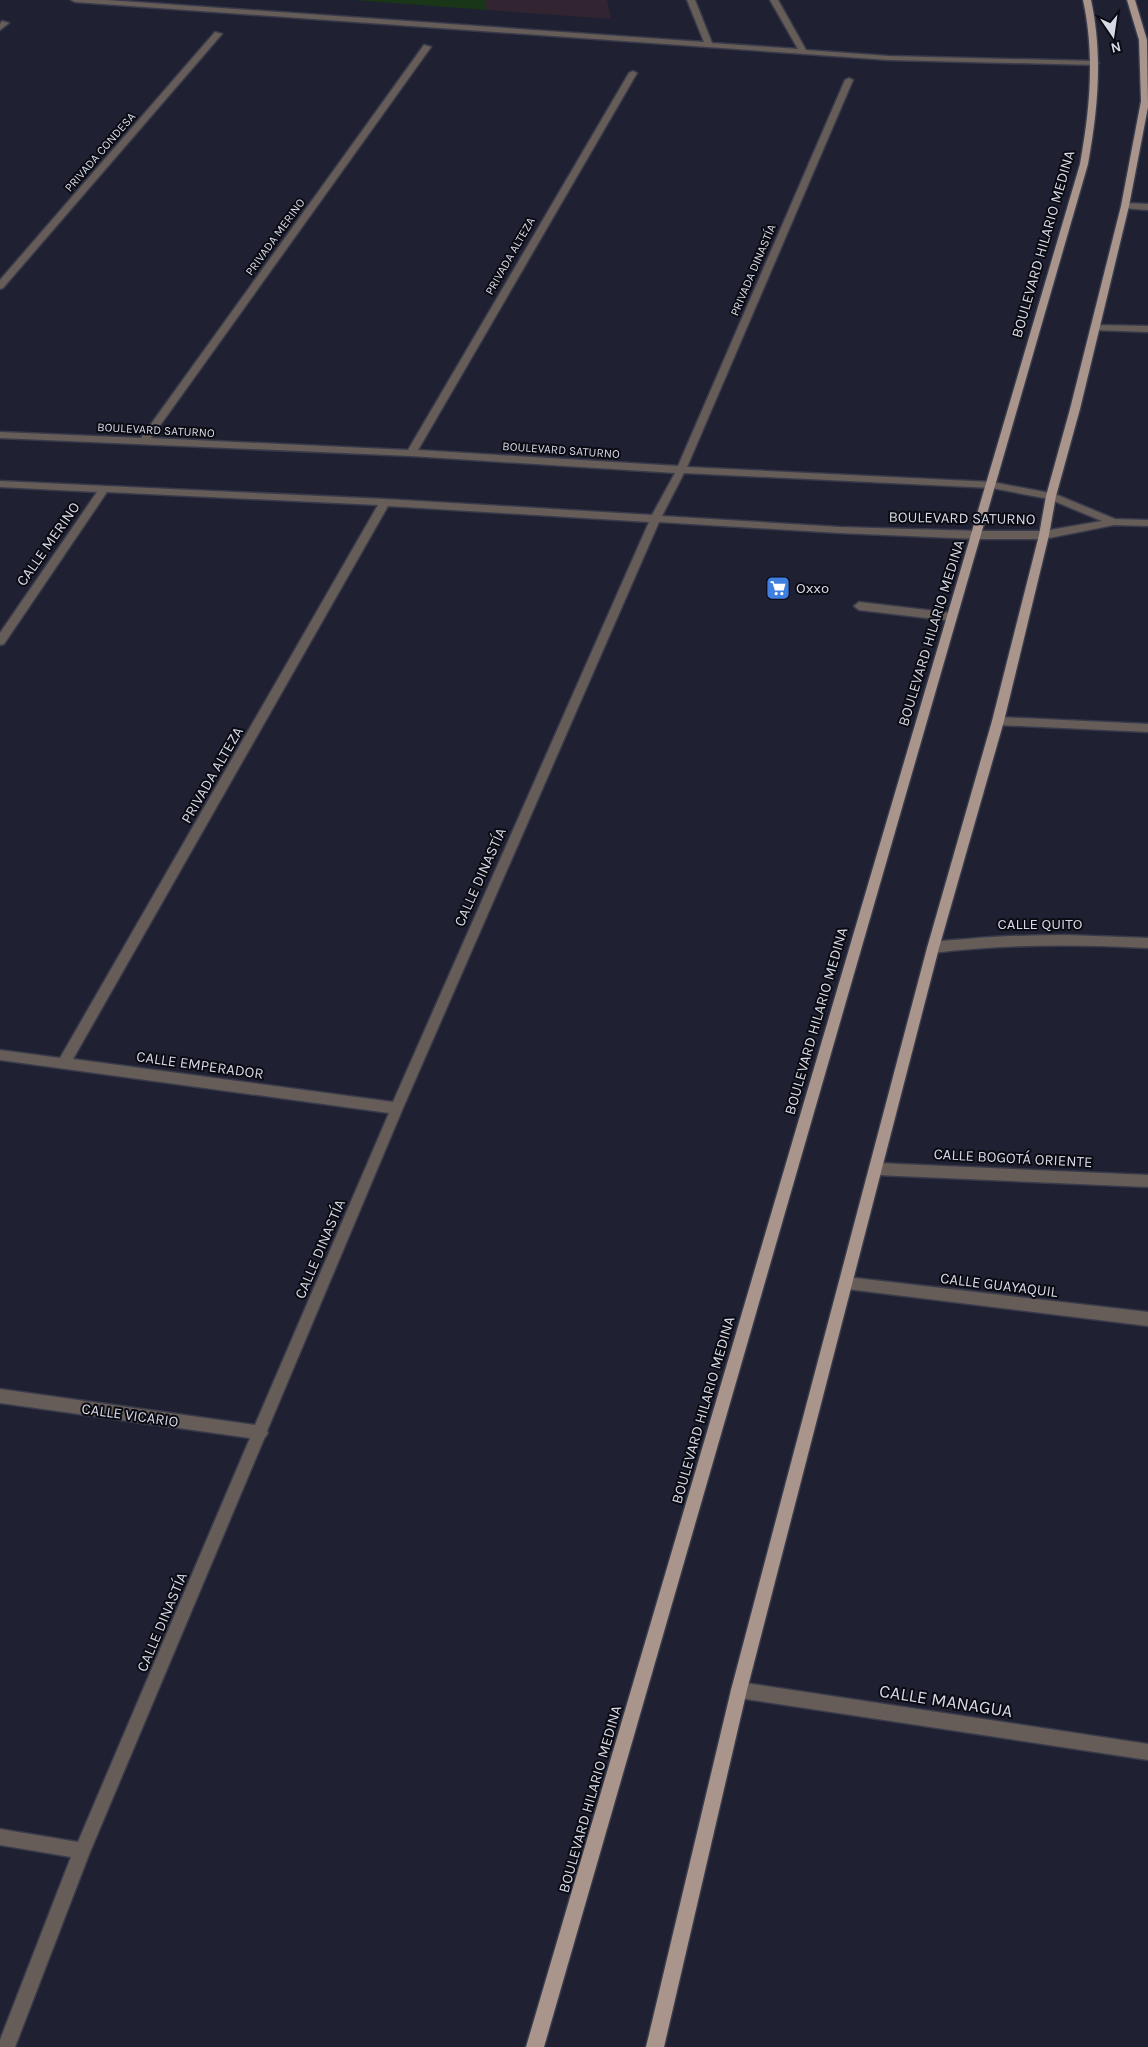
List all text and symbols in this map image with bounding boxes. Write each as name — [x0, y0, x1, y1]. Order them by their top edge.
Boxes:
north arrow — [1088, 10, 1138, 60]
text: N — [1109, 38, 1123, 57]
street label: PRIVADA CONDESA — [62, 109, 138, 194]
street label: BOULEVARD HILARIO MEDINA — [1008, 148, 1079, 340]
street label: PRIVADA MERINO — [242, 196, 308, 278]
street label: PRIVADA ALTEZA — [482, 215, 538, 297]
street label: PRIVADA DINASTÍA — [726, 222, 779, 318]
street label: BOULEVARD SATURNO — [97, 420, 215, 440]
street label: BOULEVARD SATURNO — [502, 439, 620, 461]
street label: CALLE MERINO — [12, 499, 84, 589]
street label: BOULEVARD SATURNO — [888, 508, 1036, 528]
street label: BOULEVARD HILARIO MEDINA — [894, 537, 968, 728]
supermarket icon: Oxxo — [765, 575, 791, 601]
place label: Oxxo — [796, 579, 829, 597]
street label: PRIVADA ALTEZA — [177, 723, 247, 827]
street label: CALLE DINASTÍA — [450, 824, 510, 929]
street label: CALLE QUITO — [998, 915, 1082, 933]
street label: BOULEVARD HILARIO MEDINA — [781, 925, 852, 1117]
street label: CALLE EMPERADOR — [135, 1047, 265, 1083]
street label: CALLE BOGOTÁ ORIENTE — [933, 1145, 1093, 1171]
street label: CALLE DINASTÍA — [291, 1196, 349, 1301]
street label: CALLE GUAYAQUIL — [939, 1269, 1059, 1301]
street label: BOULEVARD HILARIO MEDINA — [668, 1314, 739, 1506]
street label: CALLE VICARIO — [81, 1399, 179, 1431]
street label: CALLE DINASTÍA — [133, 1569, 191, 1674]
street label: CALLE MANAGUA — [878, 1680, 1014, 1722]
street label: BOULEVARD HILARIO MEDINA — [555, 1703, 626, 1895]

